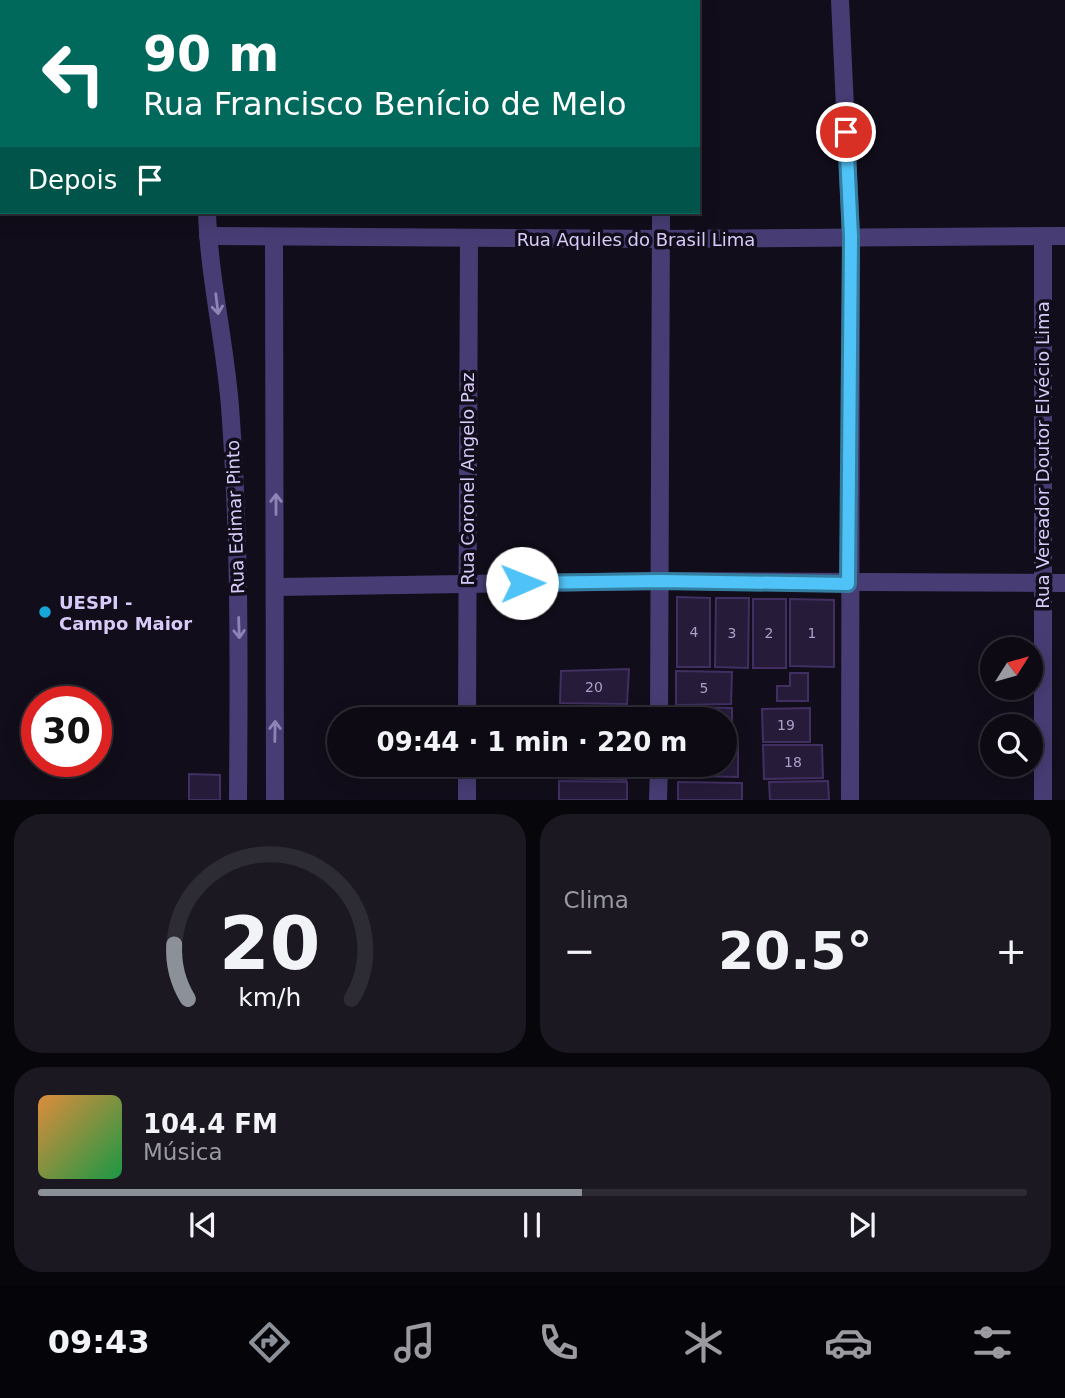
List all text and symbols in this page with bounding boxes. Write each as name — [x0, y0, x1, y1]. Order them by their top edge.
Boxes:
text: 90 m — [143, 26, 279, 83]
icon: left — [28, 28, 119, 119]
text: Rua Francisco Benício de Melo — [143, 85, 626, 123]
pin — [816, 102, 876, 162]
icon: arrive — [827, 113, 865, 151]
icon: arrive — [131, 161, 169, 199]
text: Depois — [28, 165, 117, 195]
street label: Rua Aquiles do Brasil Lima — [517, 229, 755, 250]
one-way arrow — [210, 292, 223, 315]
street label: Rua Vereador Doutor Elvécio Lima — [1032, 301, 1053, 609]
street label: Rua Coronel Angelo Paz — [457, 372, 478, 586]
street label: Rua Edimar Pinto — [222, 440, 248, 594]
one-way arrow — [269, 493, 283, 516]
position arrow — [485, 546, 559, 620]
place label: UESPI - Campo Maior — [59, 592, 192, 634]
marker: UESPI - Campo Maior — [37, 604, 53, 620]
one-way arrow — [232, 617, 246, 640]
house number: 4 — [690, 624, 699, 640]
house number: 3 — [728, 625, 736, 641]
house number: 2 — [765, 625, 773, 641]
house number: 1 — [808, 625, 816, 641]
north arrow — [980, 637, 1043, 700]
map controls — [980, 637, 1043, 777]
house number: 20 — [585, 679, 603, 695]
house number: 5 — [700, 680, 708, 696]
speed limit sign: 30 — [21, 686, 112, 777]
button: search — [980, 714, 1043, 777]
house number: 19 — [777, 717, 795, 733]
one-way arrow — [268, 720, 282, 743]
text: 09:44 · 1 min · 220 m — [377, 727, 687, 757]
house number: 18 — [784, 754, 802, 770]
text: Clima — [564, 887, 629, 913]
text: 20 — [219, 902, 320, 987]
text: 20.5° — [718, 921, 872, 981]
text: − — [564, 929, 595, 973]
text: + — [995, 929, 1027, 973]
text: km/h — [238, 983, 301, 1012]
text: 104.4 FM — [143, 1109, 278, 1139]
text: Música — [143, 1139, 223, 1165]
icon: previous — [184, 1206, 222, 1244]
icon: pause — [513, 1206, 551, 1244]
icon: next — [843, 1206, 881, 1244]
icon: directions — [245, 1318, 294, 1367]
icon: music — [390, 1318, 439, 1367]
icon: phone — [534, 1318, 583, 1367]
icon: climate — [679, 1318, 728, 1367]
icon: car — [824, 1318, 873, 1367]
icon: filters — [968, 1318, 1017, 1367]
text: 09:43 — [48, 1323, 150, 1361]

